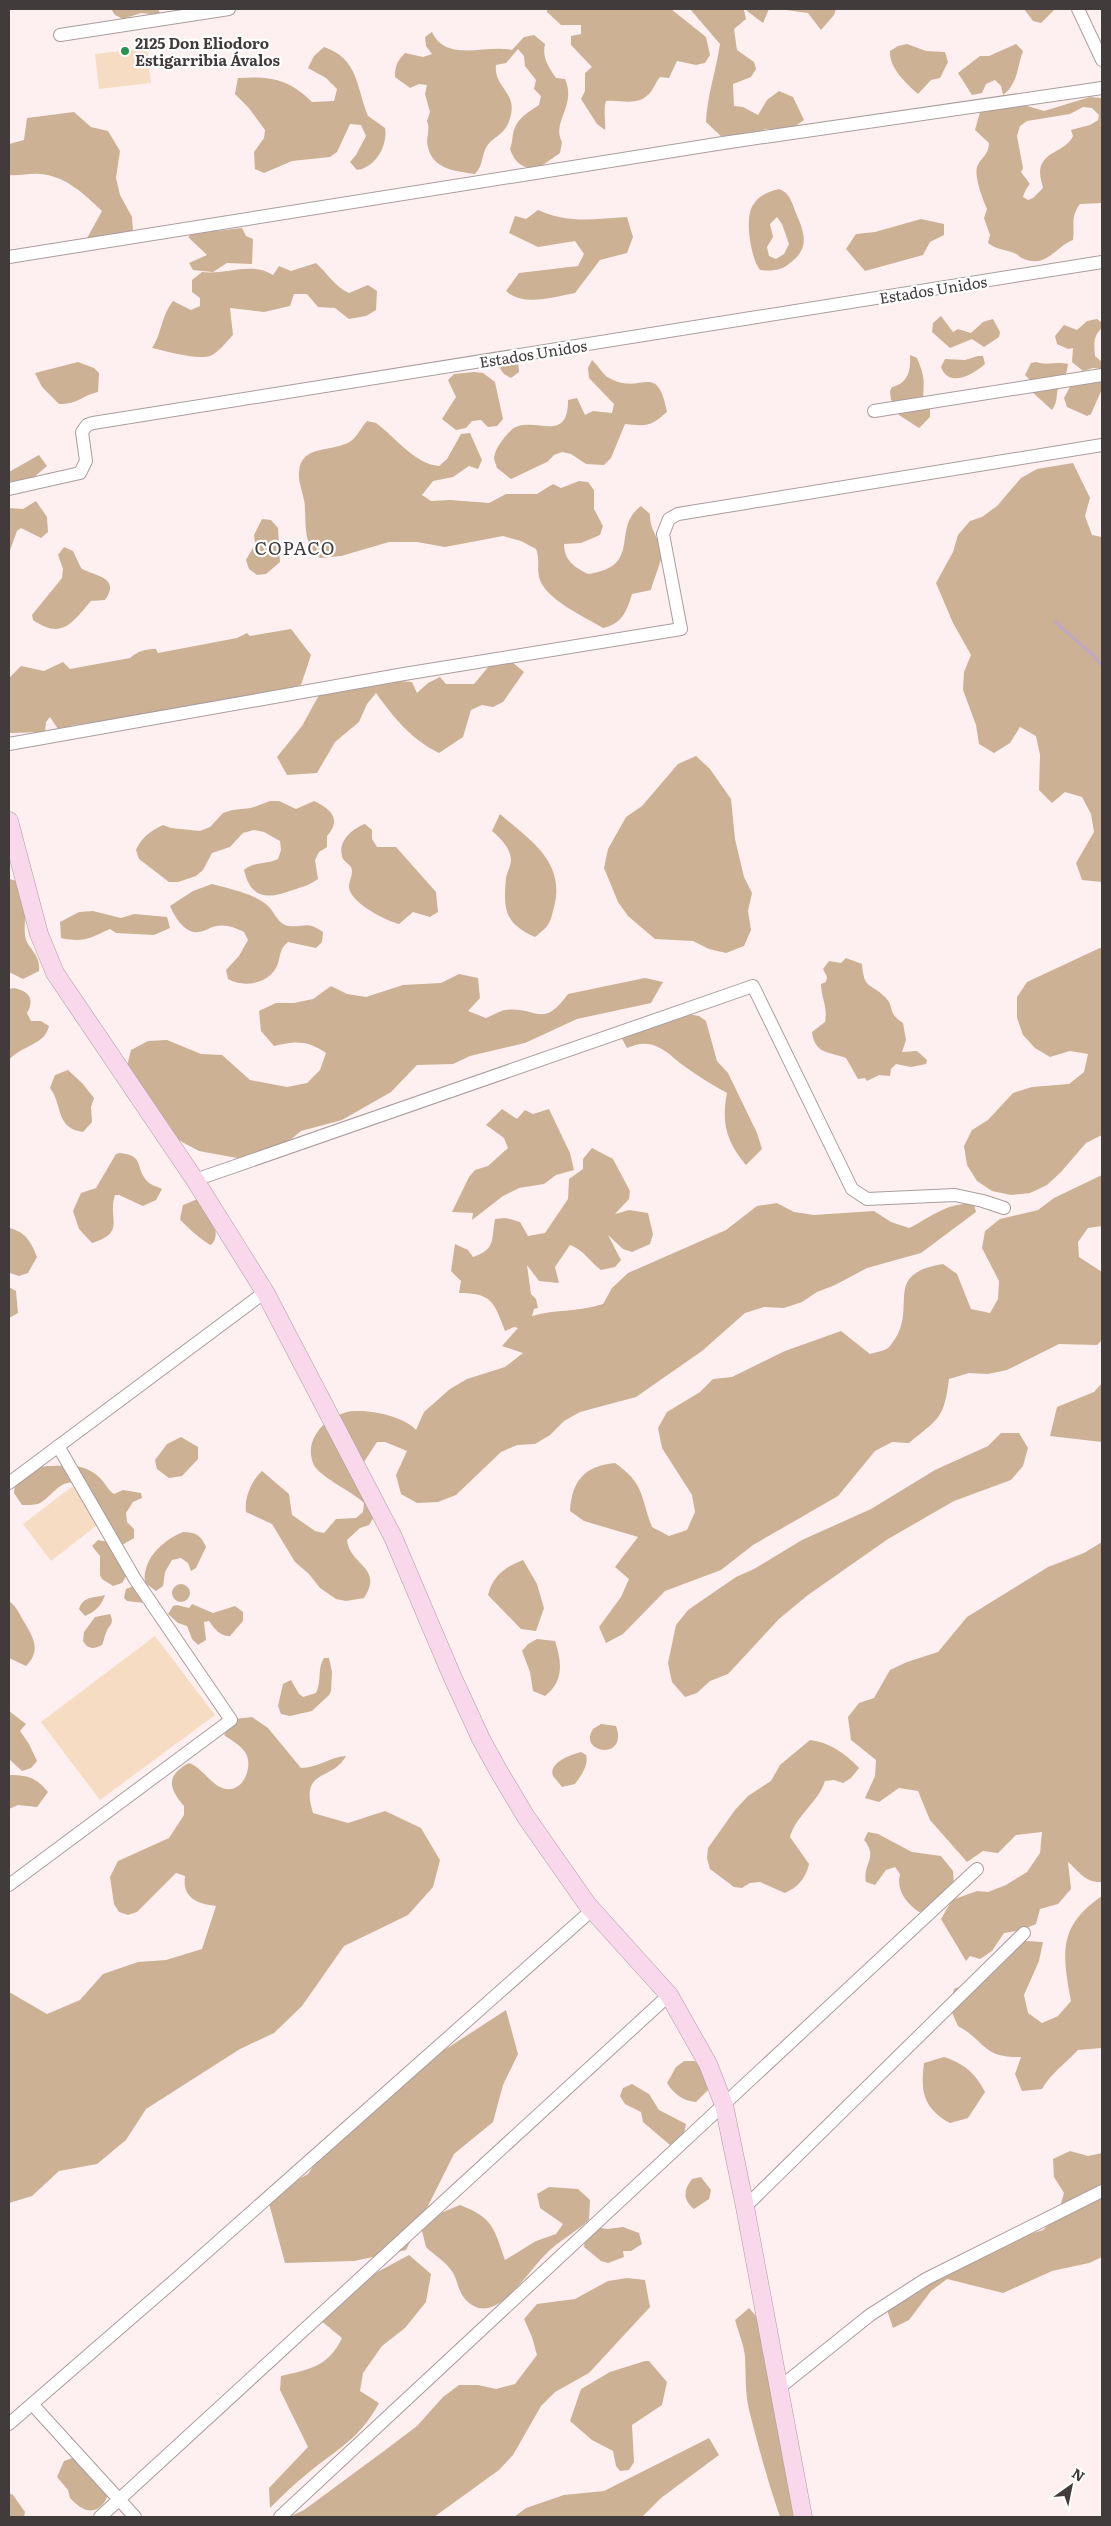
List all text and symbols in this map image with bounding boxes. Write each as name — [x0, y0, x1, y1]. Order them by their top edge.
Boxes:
place label: 2125 Don Eliodoro Estigarribia Ávalos — [135, 31, 281, 71]
marker: 2125 Don Eliodoro Estigarribia Ávalos — [119, 45, 131, 57]
street label: Estados Unidos — [878, 269, 989, 309]
street label: Estados Unidos — [478, 333, 589, 373]
district label: COPACO — [255, 534, 335, 561]
north arrow — [1046, 2461, 1096, 2511]
text: N — [1068, 2463, 1089, 2486]

